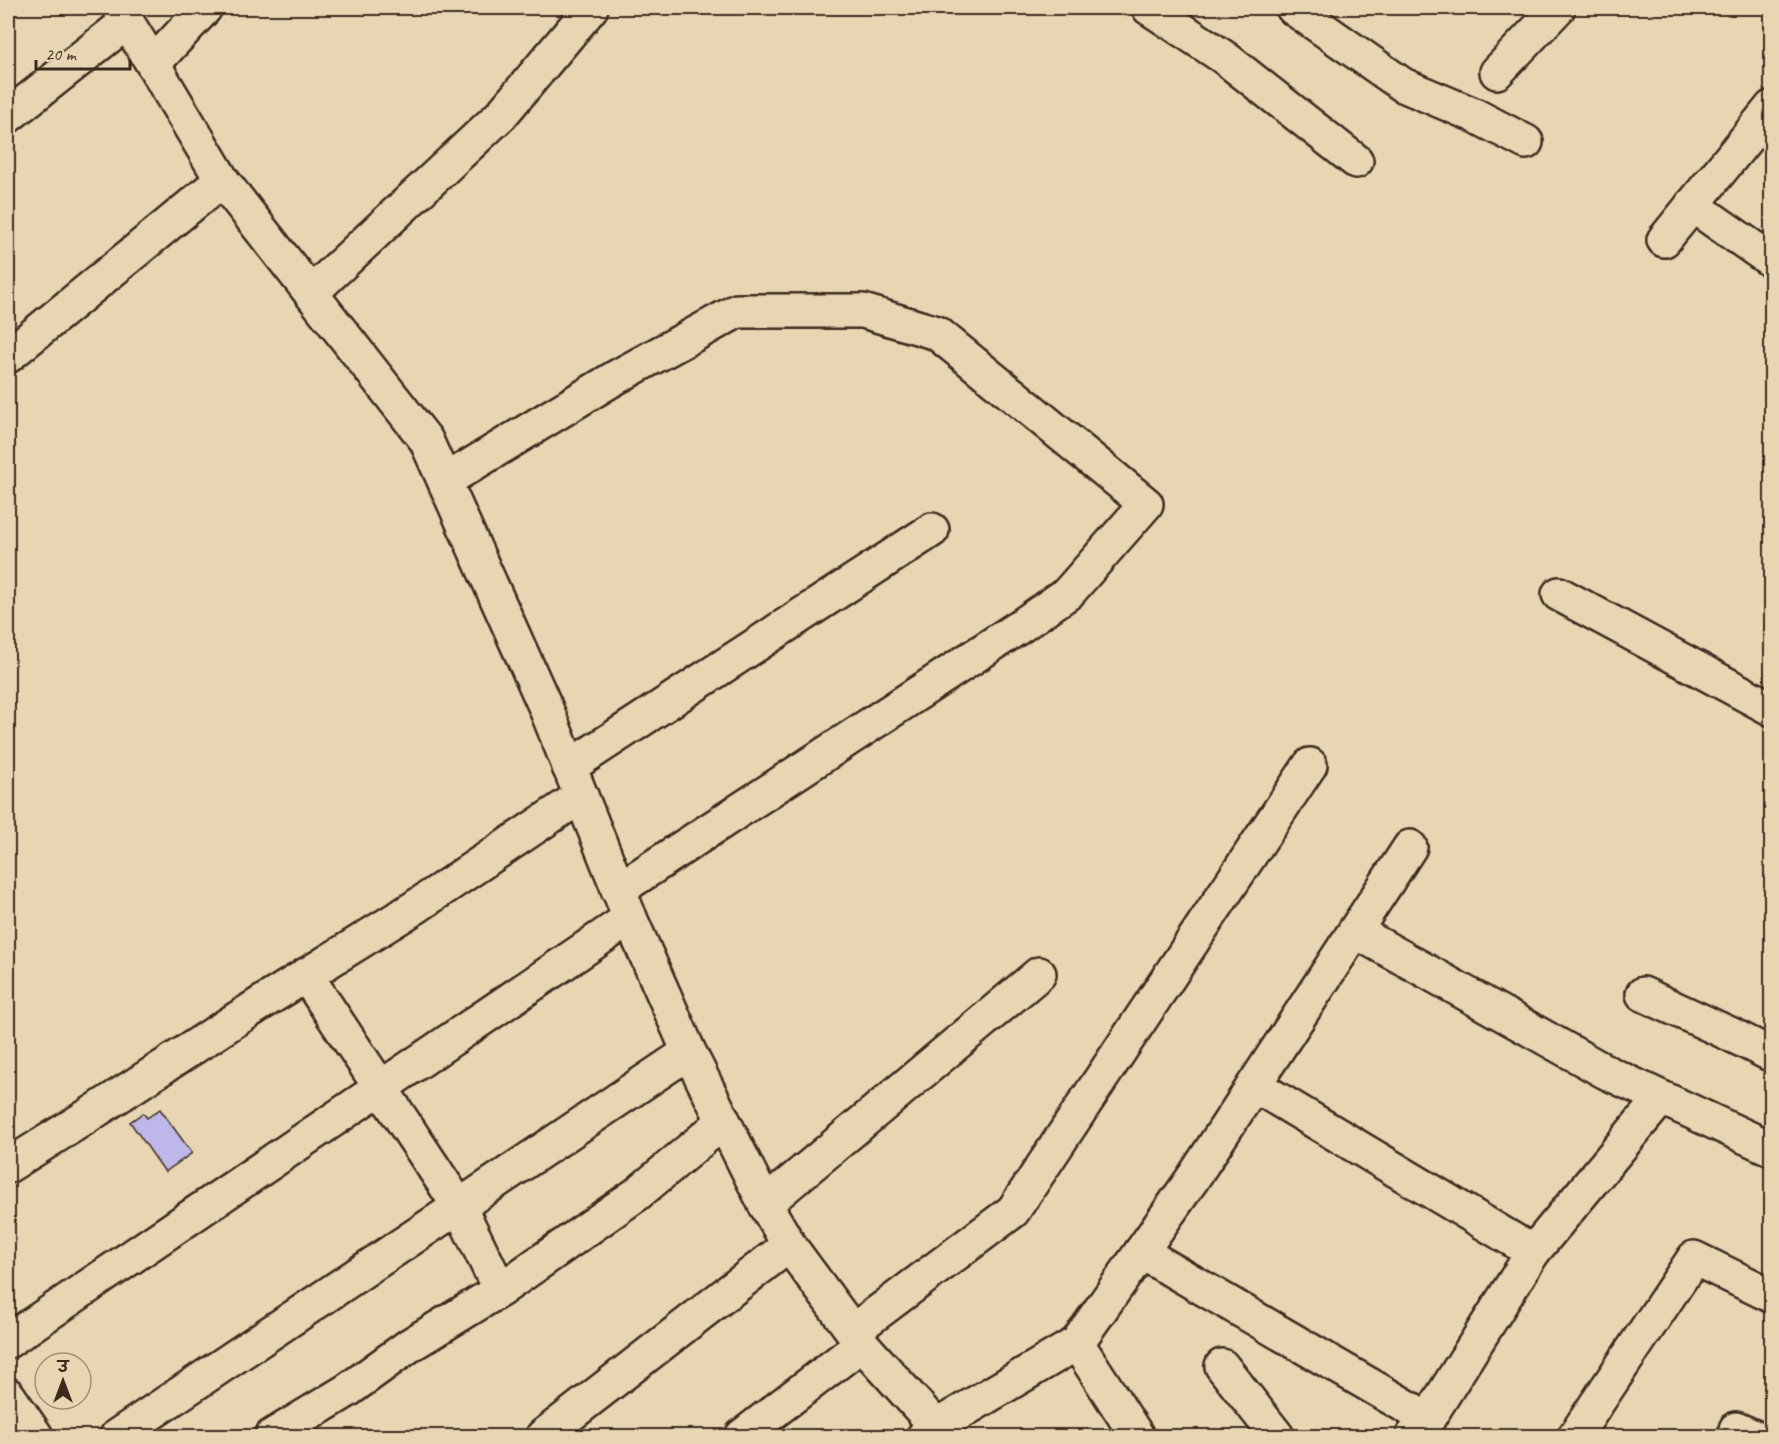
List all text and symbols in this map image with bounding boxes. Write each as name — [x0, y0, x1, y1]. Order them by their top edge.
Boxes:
scale bar — [36, 33, 130, 71]
text: 20 m — [45, 43, 78, 65]
north arrow — [33, 1351, 93, 1411]
text: उ — [56, 1357, 70, 1377]

